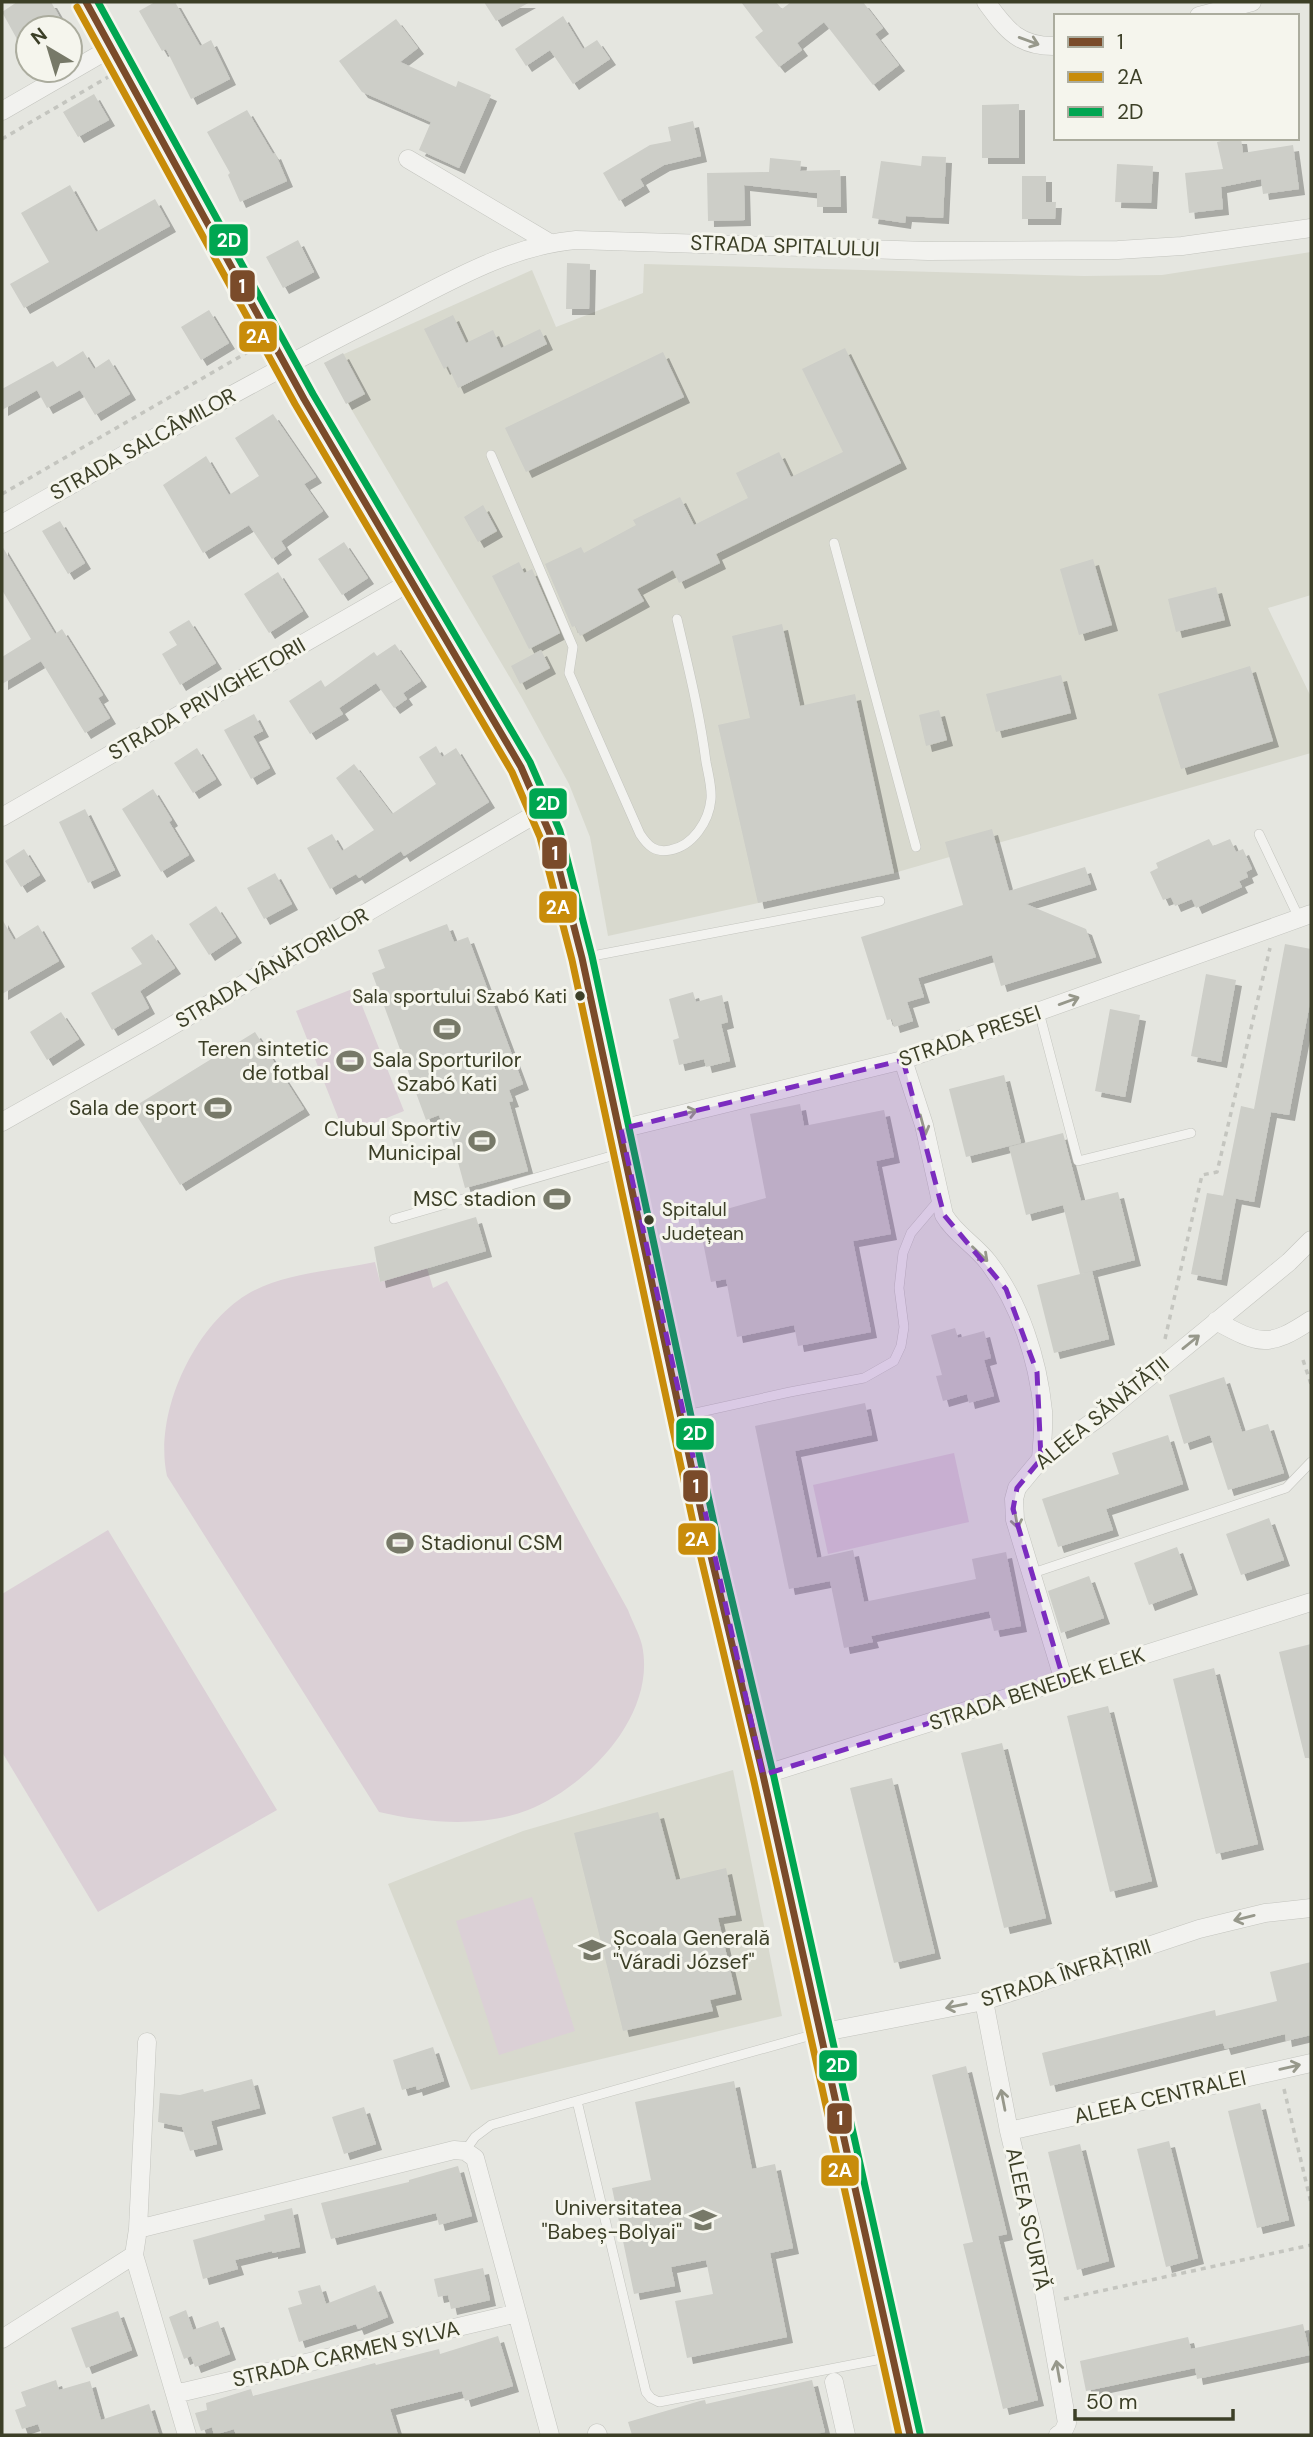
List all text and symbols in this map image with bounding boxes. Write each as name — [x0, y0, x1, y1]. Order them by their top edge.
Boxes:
north arrow — [14, 14, 84, 84]
legend — [1054, 14, 1299, 140]
text: N — [26, 22, 52, 50]
text: 1 — [1117, 28, 1124, 56]
one-way arrow — [1018, 36, 1040, 49]
text: 2A — [1117, 63, 1143, 91]
text: 2D — [1117, 98, 1144, 126]
line badge: 2D — [208, 223, 249, 257]
text: 2D — [217, 228, 241, 253]
street label: STRADA SPITALULUI — [690, 229, 880, 263]
line badge: 1 — [229, 269, 256, 303]
text: 1 — [239, 274, 245, 299]
line badge: 2A — [238, 320, 278, 353]
text: 2A — [246, 324, 271, 349]
street label: STRADA SALCÂMILOR — [45, 381, 241, 507]
street label: STRADA PRIVIGHETORII — [103, 631, 311, 767]
line badge: 2D — [528, 787, 568, 820]
text: 2D — [536, 791, 560, 816]
line badge: 1 — [541, 836, 568, 870]
text: 1 — [552, 841, 558, 866]
line badge: 2A — [538, 890, 578, 924]
text: 2A — [546, 895, 571, 920]
street label: STRADA VÂNĂTORILOR — [170, 901, 374, 1035]
place label: Sala sportului Szabó Kati — [352, 984, 567, 1009]
marker: Sala sportului Szabó Kati — [573, 989, 587, 1003]
one-way arrow — [1058, 994, 1080, 1006]
street label: STRADA PRESEI — [895, 999, 1045, 1073]
sports icon: Sala Sporturilor Szabó Kati — [432, 1014, 462, 1044]
place label: Teren sintetic de fotbal — [198, 1035, 329, 1087]
sports icon: Teren sintetic de fotbal — [335, 1046, 365, 1076]
place label: Sala Sporturilor Szabó Kati — [373, 1046, 522, 1098]
sports icon: Sala de sport — [203, 1093, 233, 1123]
place label: Sala de sport — [69, 1094, 197, 1122]
one-way arrow — [675, 1106, 698, 1119]
one-way arrow — [917, 1113, 930, 1136]
place label: Clubul Sportiv Municipal — [324, 1115, 461, 1167]
sports icon: Clubul Sportiv Municipal — [467, 1126, 497, 1156]
sports icon: MSC stadion — [542, 1184, 572, 1214]
place label: MSC stadion — [413, 1185, 536, 1213]
place label: Spitalul Județean — [662, 1197, 744, 1246]
marker: Spitalul Județean — [642, 1213, 656, 1227]
one-way arrow — [971, 1245, 988, 1262]
one-way arrow — [1182, 1334, 1200, 1349]
street label: ALEEA SĂNĂTĂȚII — [1029, 1350, 1175, 1476]
line badge: 2D — [675, 1417, 715, 1451]
text: 2D — [683, 1421, 707, 1446]
line badge: 1 — [682, 1469, 709, 1503]
text: 1 — [693, 1474, 699, 1499]
one-way arrow — [1010, 1506, 1023, 1529]
line badge: 2A — [677, 1522, 717, 1556]
text: 2A — [685, 1527, 710, 1552]
sports icon: Stadionul CSM — [385, 1528, 415, 1558]
place label: Stadionul CSM — [421, 1529, 563, 1557]
street label: STRADA BENEDEK ELEK — [926, 1641, 1148, 1737]
one-way arrow — [1233, 1912, 1256, 1925]
place label: Școala Generală "Váradi József" — [613, 1924, 770, 1976]
street label: STRADA ÎNFRĂȚIRII — [977, 1932, 1155, 2014]
school or university icon: Școala Generală "Váradi József" — [577, 1935, 607, 1965]
one-way arrow — [945, 2000, 968, 2013]
line badge: 2D — [818, 2049, 858, 2082]
text: 2D — [826, 2053, 850, 2078]
one-way arrow — [1279, 2060, 1301, 2073]
street label: ALEEA CENTRALEI — [1071, 2064, 1249, 2130]
one-way arrow — [996, 2089, 1009, 2112]
line badge: 1 — [826, 2102, 853, 2135]
text: 1 — [837, 2106, 843, 2131]
street label: ALEEA SCURTĂ — [999, 2145, 1057, 2293]
line badge: 2A — [820, 2154, 860, 2187]
text: 2A — [828, 2158, 853, 2183]
place label: Universitatea "Babeș-Bolyai" — [541, 2194, 682, 2246]
school or university icon: Universitatea "Babeș-Bolyai" — [688, 2205, 718, 2235]
street label: STRADA CARMEN SYLVA — [230, 2314, 462, 2394]
one-way arrow — [1051, 2360, 1064, 2383]
scale bar — [1075, 2378, 1232, 2422]
text: 50 m — [1086, 2388, 1137, 2416]

